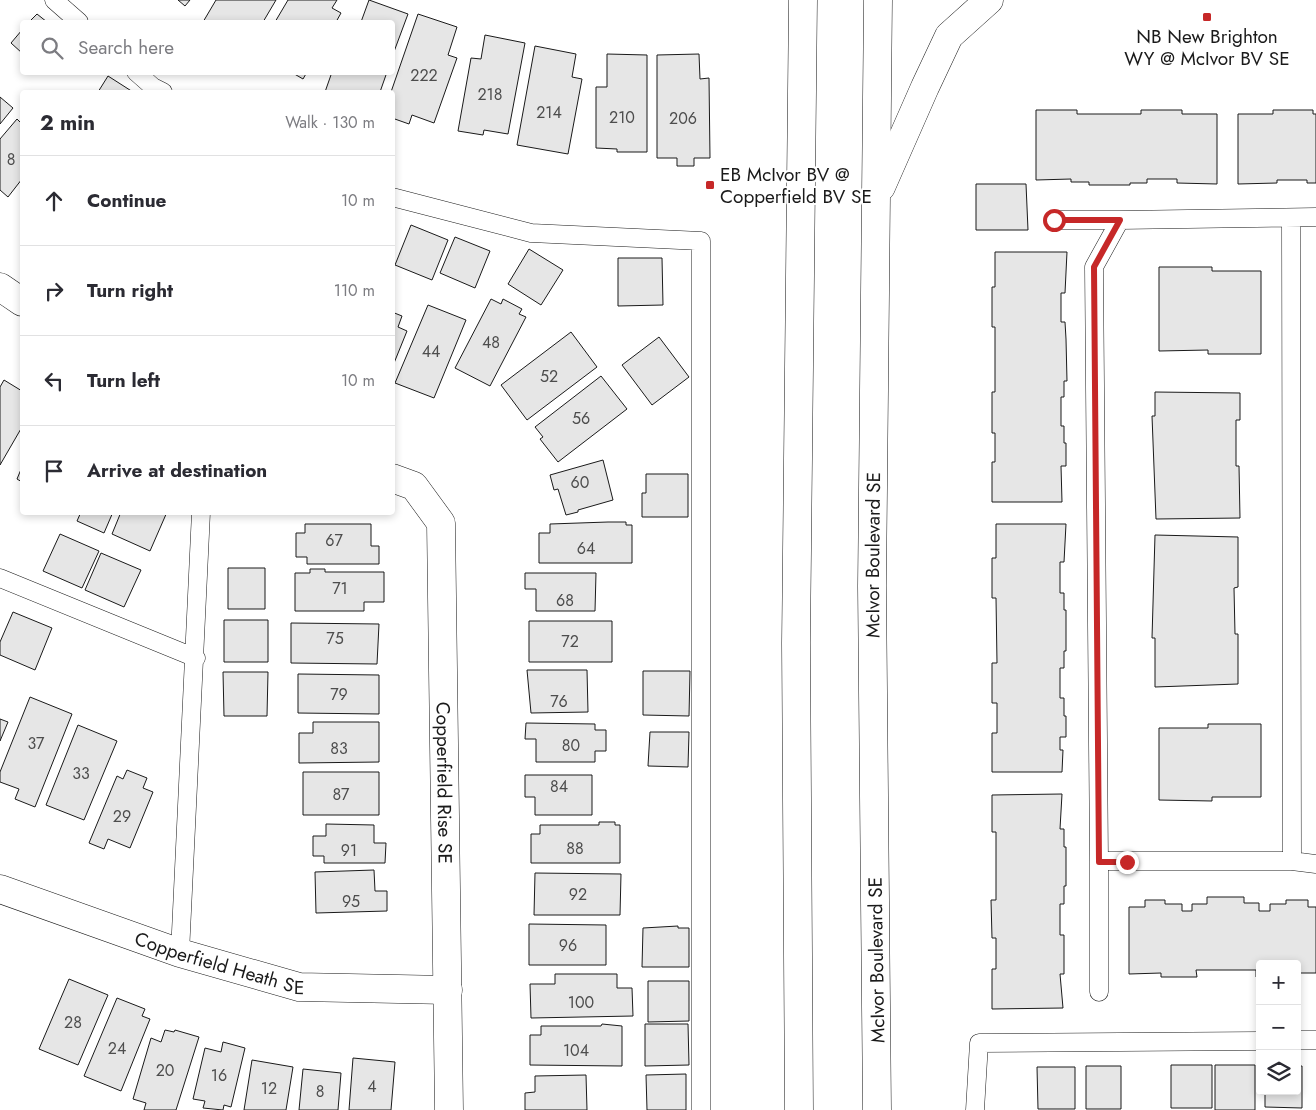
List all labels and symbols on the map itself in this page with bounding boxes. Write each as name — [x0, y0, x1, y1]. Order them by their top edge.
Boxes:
marker: NB New Brighton WY @ McIvor BV SE — [1201, 11, 1213, 23]
place label: NB New Brighton WY @ McIvor BV SE — [1124, 23, 1290, 72]
house number: 222 — [410, 64, 438, 87]
house number: 218 — [477, 83, 503, 106]
house number: 214 — [536, 101, 562, 124]
house number: 210 — [609, 106, 635, 129]
house number: 206 — [669, 107, 697, 130]
house number: 8 — [7, 148, 15, 171]
place label: EB McIvor BV @ Copperfield BV SE — [720, 161, 872, 210]
marker: EB McIvor BV @ Copperfield BV SE — [704, 179, 716, 191]
route start — [1043, 209, 1066, 232]
house number: 48 — [482, 331, 500, 354]
house number: 44 — [422, 340, 440, 363]
house number: 52 — [540, 365, 558, 388]
house number: 56 — [572, 407, 590, 430]
house number: 60 — [571, 471, 589, 494]
street label: McIvor Boulevard SE — [859, 472, 887, 638]
house number: 67 — [325, 529, 343, 552]
house number: 64 — [577, 537, 595, 560]
house number: 71 — [332, 577, 348, 600]
house number: 68 — [556, 589, 574, 612]
house number: 75 — [326, 627, 344, 650]
house number: 72 — [561, 630, 579, 653]
house number: 79 — [330, 683, 348, 706]
house number: 76 — [550, 690, 568, 713]
street label: Copperfield Rise SE — [429, 702, 459, 864]
house number: 37 — [28, 732, 45, 755]
house number: 80 — [562, 734, 580, 757]
house number: 83 — [330, 737, 348, 760]
house number: 33 — [72, 762, 90, 785]
house number: 84 — [550, 775, 568, 798]
house number: 87 — [333, 783, 350, 806]
house number: 29 — [113, 805, 131, 828]
house number: 88 — [566, 837, 584, 860]
house number: 91 — [341, 839, 357, 862]
route end — [1116, 851, 1139, 874]
street label: McIvor Boulevard SE — [862, 877, 891, 1043]
house number: 92 — [569, 883, 587, 906]
house number: 95 — [342, 890, 360, 913]
street label: Copperfield Heath SE — [131, 925, 305, 1001]
house number: 96 — [559, 934, 577, 957]
house number: 100 — [568, 991, 594, 1014]
house number: 28 — [64, 1011, 82, 1034]
house number: 24 — [108, 1037, 126, 1060]
house number: 104 — [563, 1039, 589, 1062]
house number: 20 — [156, 1059, 174, 1082]
house number: 16 — [211, 1064, 227, 1087]
house number: 4 — [367, 1075, 377, 1098]
house number: 12 — [261, 1077, 277, 1100]
house number: 8 — [316, 1080, 324, 1103]

